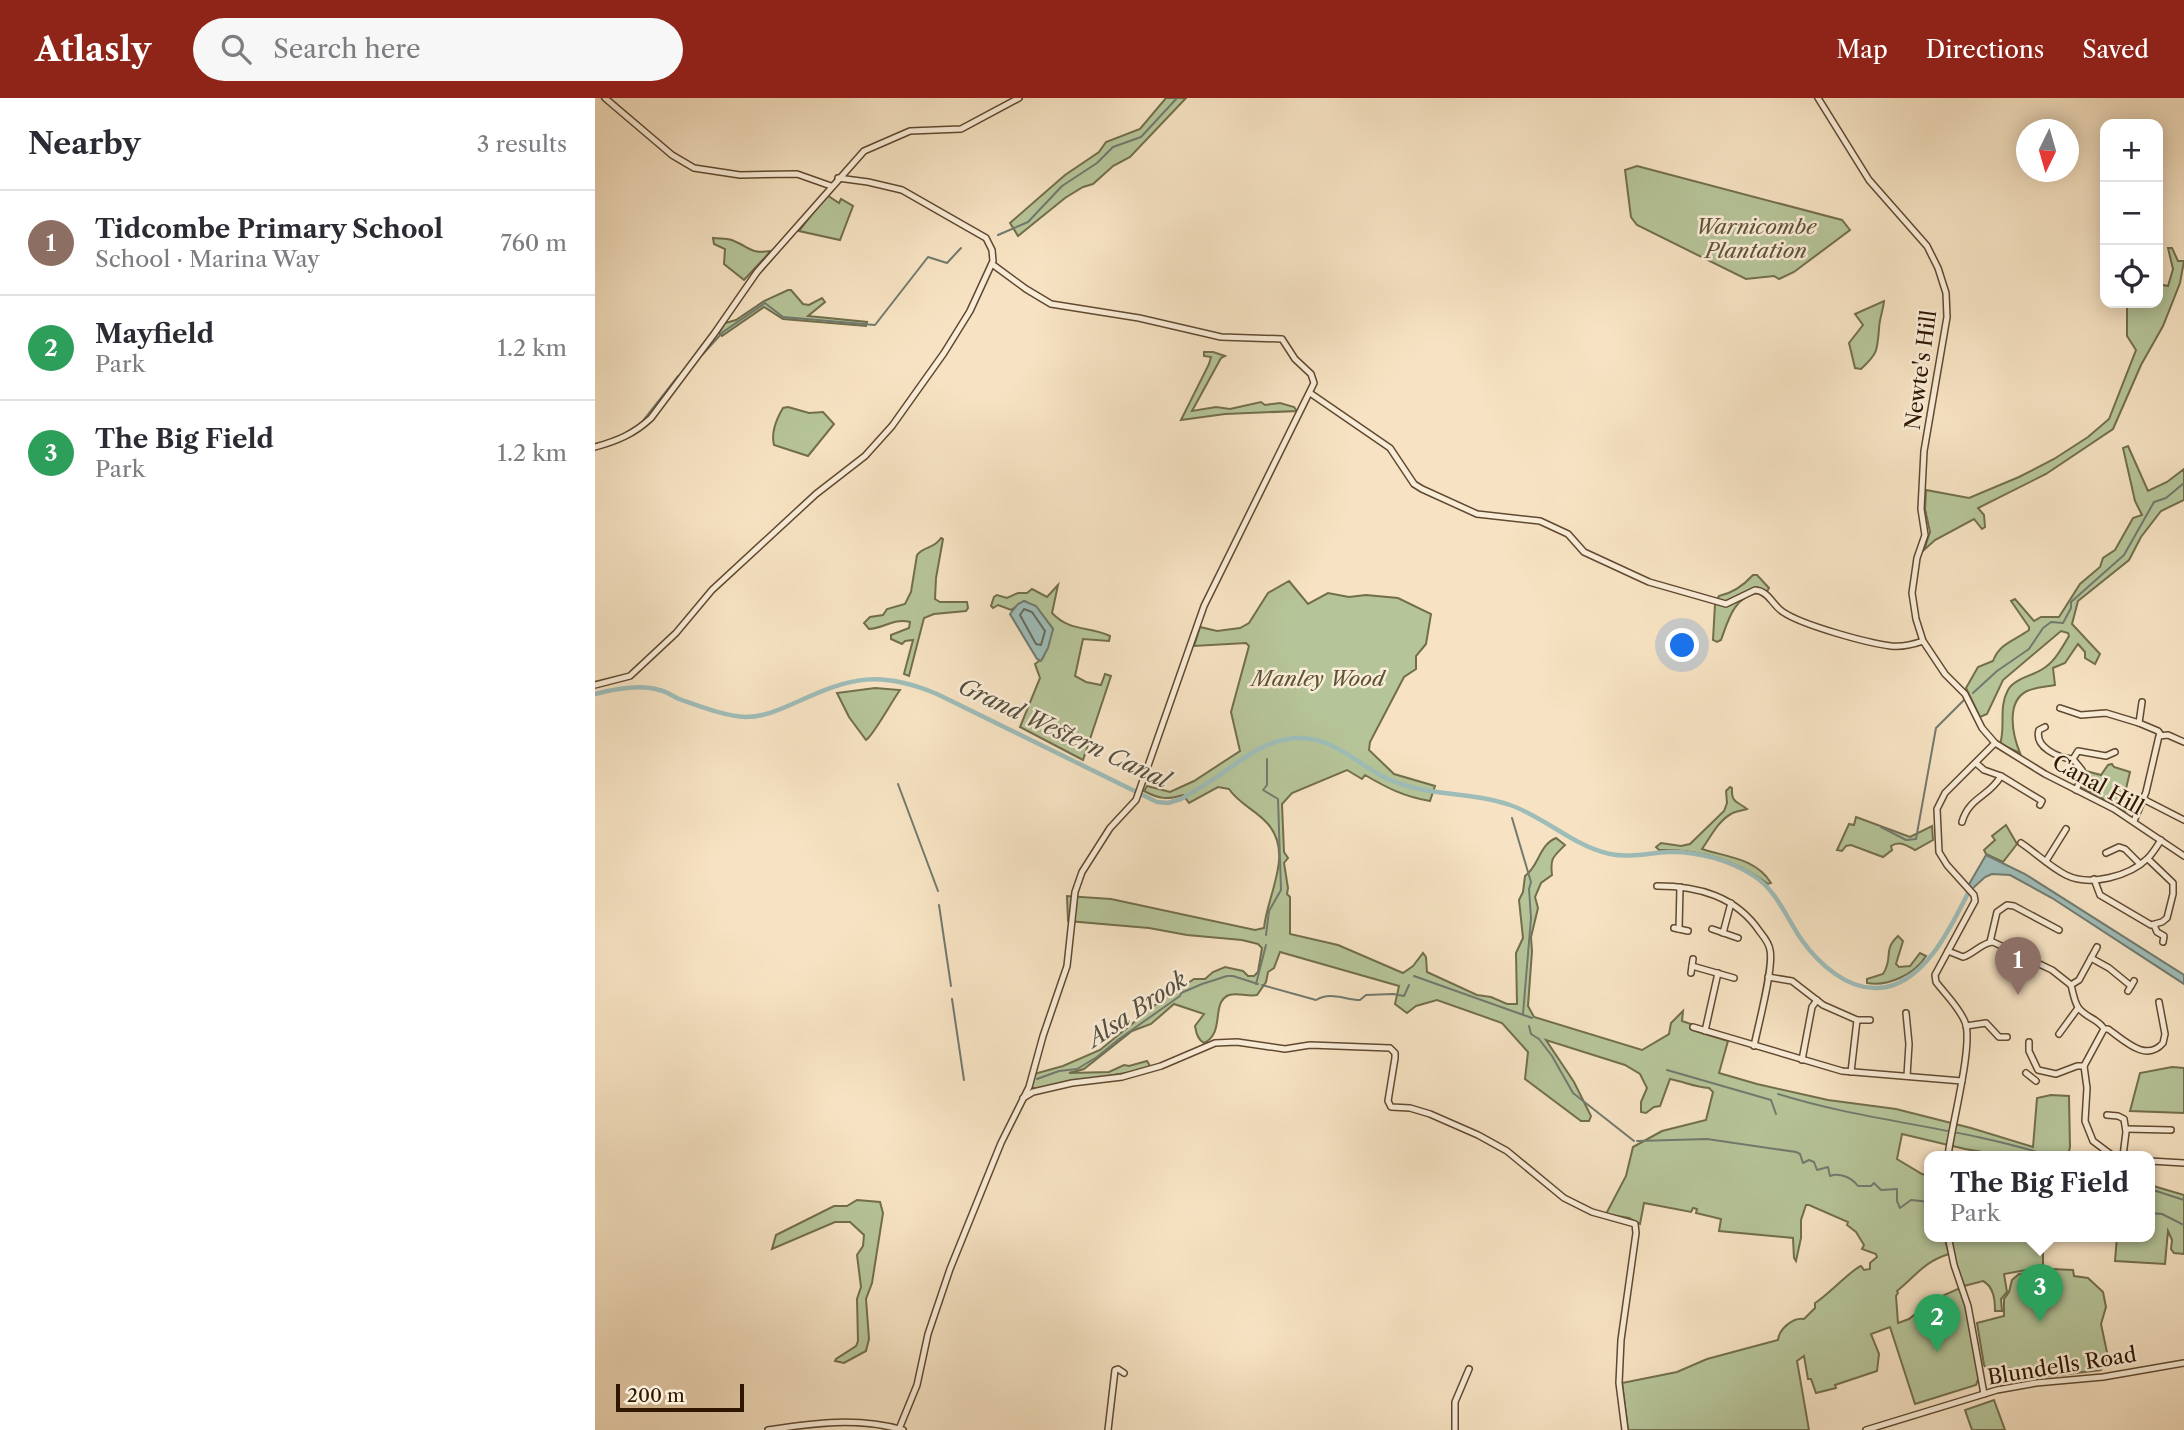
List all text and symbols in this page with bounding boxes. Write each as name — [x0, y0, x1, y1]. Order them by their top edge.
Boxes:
search box — [193, 18, 683, 81]
text: Atlasly — [35, 29, 151, 70]
icon: search — [217, 30, 255, 68]
text: Search here — [273, 33, 420, 65]
text: Map — [1836, 35, 1888, 64]
text: Directions — [1926, 35, 2044, 64]
text: Saved — [2082, 35, 2149, 64]
north arrow — [2016, 119, 2079, 182]
map controls — [2100, 119, 2163, 308]
button: + — [2100, 119, 2163, 182]
text: Nearby — [28, 125, 141, 162]
text: 3 results — [477, 130, 567, 158]
button: − — [2100, 182, 2163, 245]
text: Tidcombe Primary School — [95, 213, 443, 245]
park label: Warnicombe Plantation — [1696, 214, 1817, 263]
text: 1 — [46, 229, 56, 257]
text: 760 m — [501, 229, 567, 257]
text: School · Marina Way — [95, 245, 320, 273]
button: locate — [2100, 245, 2163, 308]
street label: Newte's Hill — [1900, 308, 1941, 431]
text: Mayfield — [95, 318, 214, 350]
text: 2 — [44, 334, 58, 362]
text: 1.2 km — [497, 334, 567, 362]
text: Park — [95, 350, 145, 378]
text: The Big Field — [95, 423, 274, 455]
text: 3 — [45, 439, 58, 467]
text: 1.2 km — [497, 439, 567, 467]
text: Park — [95, 455, 145, 483]
your location — [1665, 628, 1699, 662]
park label: Manley Wood — [1249, 666, 1387, 691]
water label: Grand Western Canal — [954, 672, 1176, 795]
street label: Canal Hill — [2048, 749, 2148, 820]
pin: 1 — [1995, 937, 2041, 995]
water label: Alsa Brook — [1079, 965, 1192, 1054]
popup — [1924, 1151, 2155, 1242]
text: The Big Field — [1950, 1167, 2129, 1199]
text: Park — [1950, 1199, 2000, 1227]
pin: 3 — [2017, 1264, 2063, 1322]
pin: 2 — [1914, 1294, 1960, 1352]
street label: Blundells Road — [1986, 1341, 2138, 1390]
scale bar — [616, 1381, 744, 1413]
text: 200 m — [627, 1384, 685, 1407]

